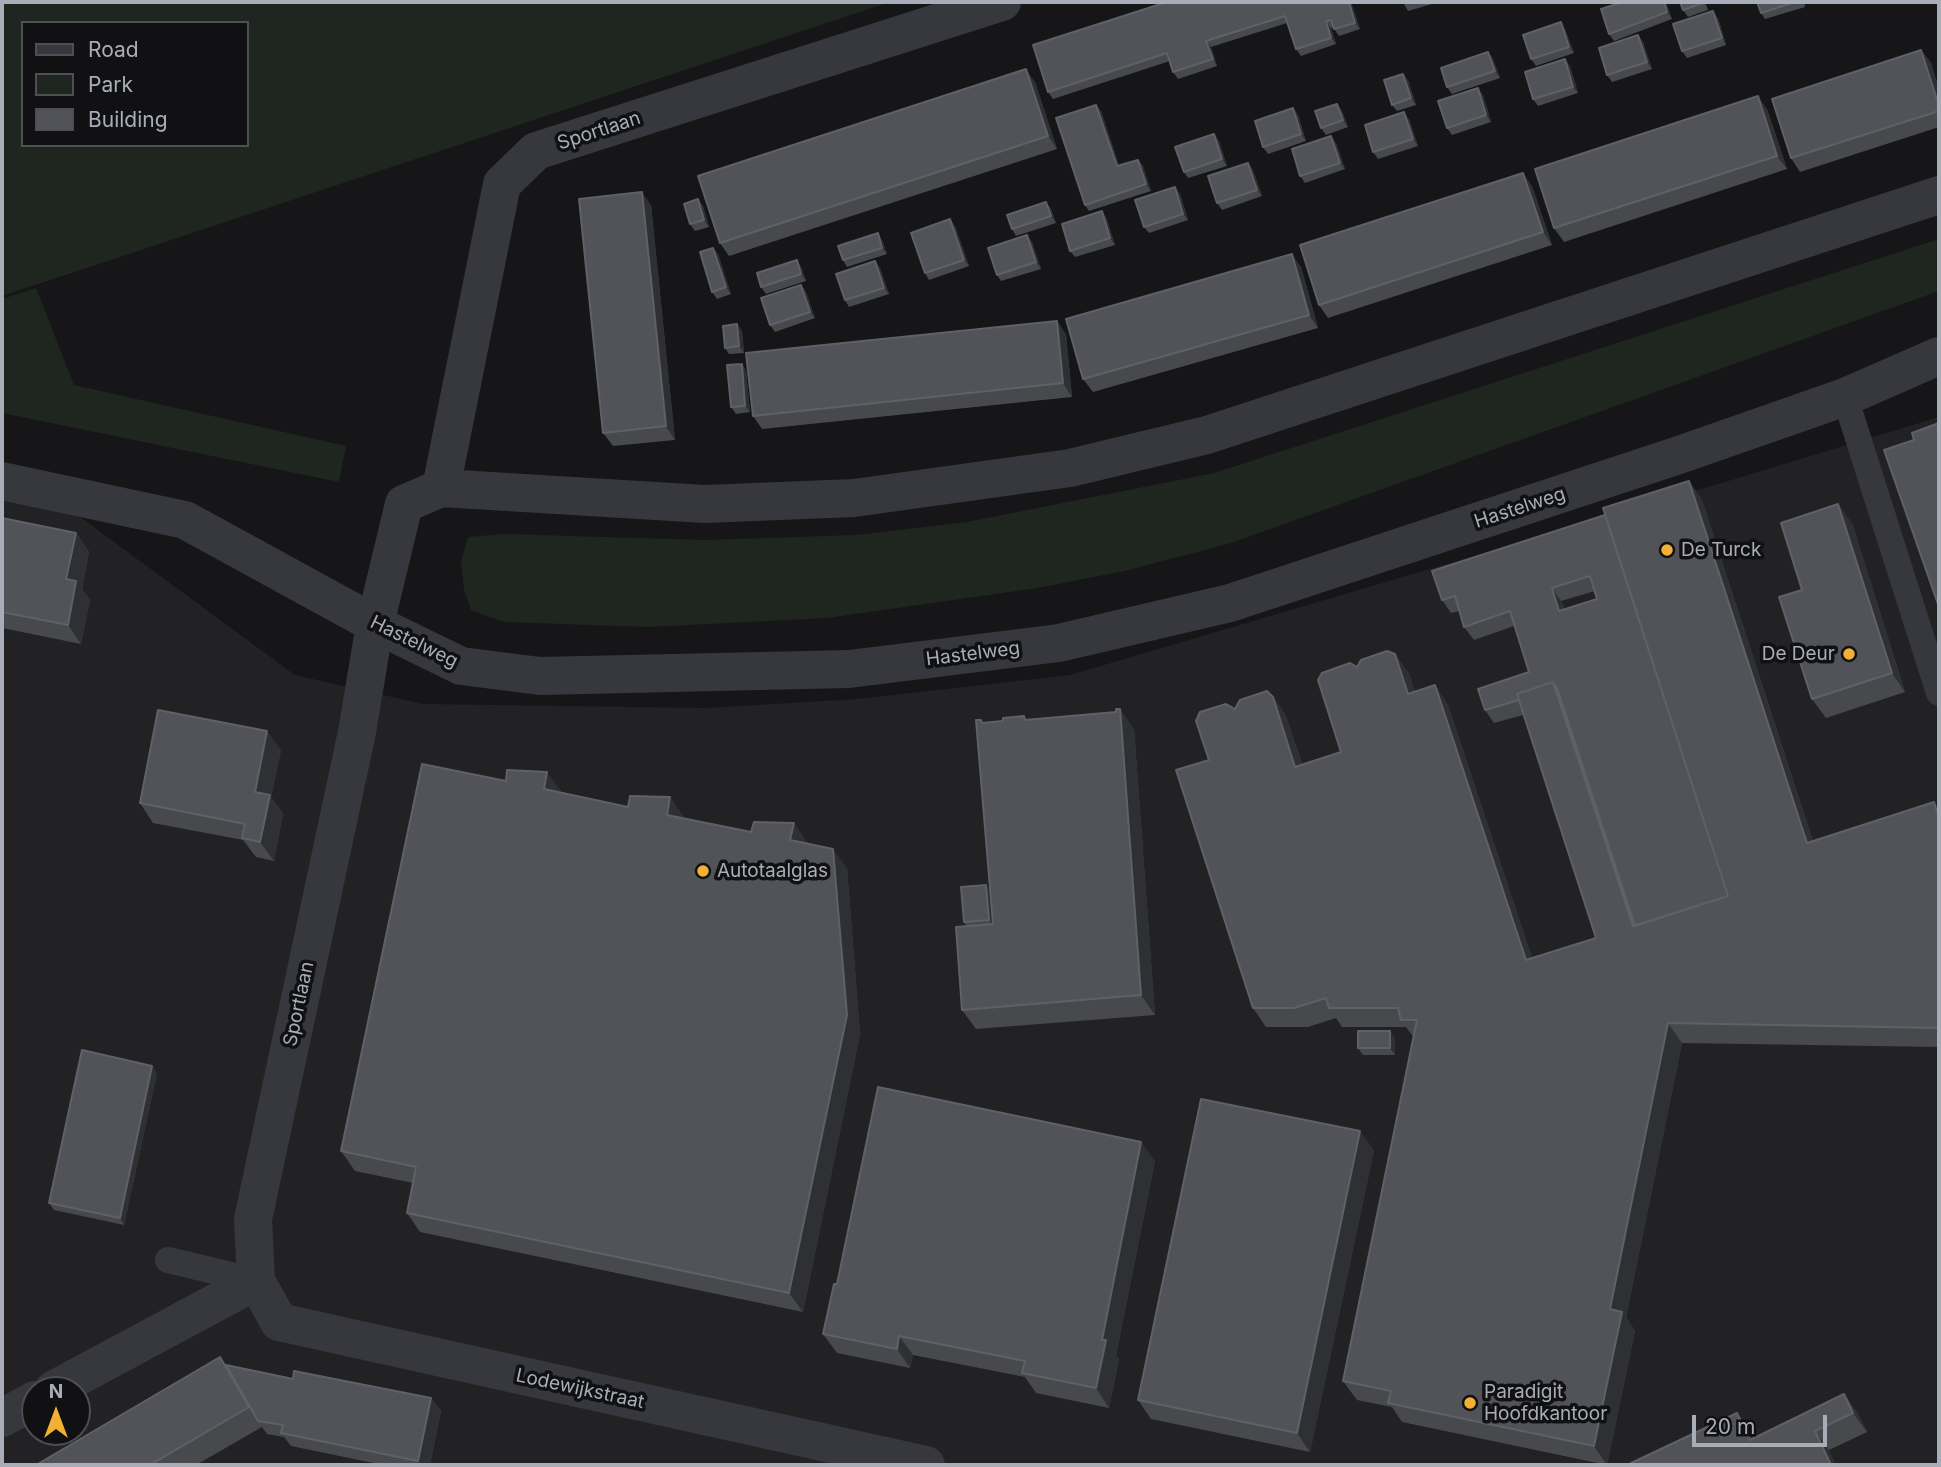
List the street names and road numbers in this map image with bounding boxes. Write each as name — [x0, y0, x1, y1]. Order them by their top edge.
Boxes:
street label: Sportlaan — [555, 107, 643, 155]
street label: Hastelweg — [1472, 483, 1568, 533]
street label: Hastelweg — [367, 611, 461, 673]
street label: Hastelweg — [925, 637, 1021, 671]
street label: Sportlaan — [279, 960, 319, 1048]
street label: Lodewijkstraat — [514, 1364, 646, 1414]

